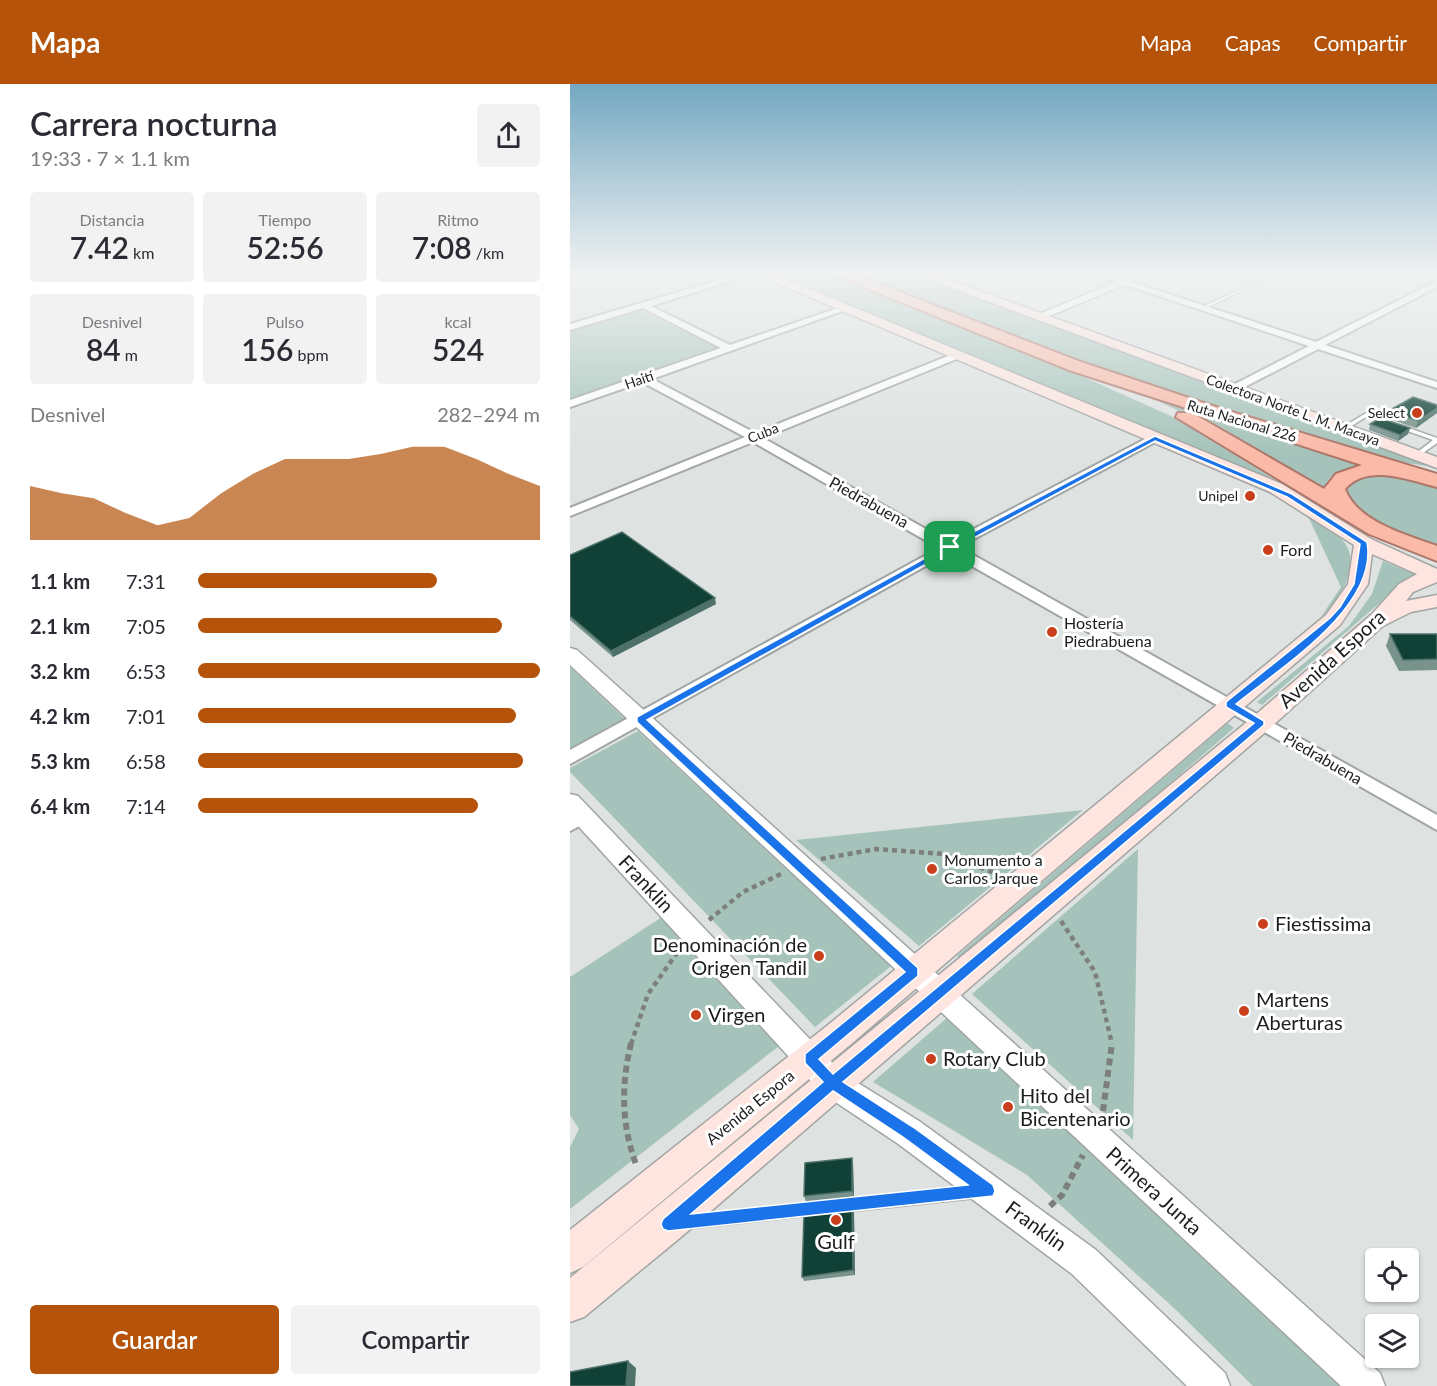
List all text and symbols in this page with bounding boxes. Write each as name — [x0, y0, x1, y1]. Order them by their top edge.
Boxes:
text: Mapa — [30, 25, 100, 59]
text: Mapa — [1140, 30, 1192, 55]
text: Capas — [1225, 30, 1281, 55]
text: Compartir — [1314, 30, 1407, 55]
text: Carrera nocturna — [30, 103, 278, 143]
button: share — [477, 104, 540, 167]
text: 19:33 · 7 × 1.1 km — [30, 146, 190, 170]
text: Distancia — [80, 210, 144, 229]
text: Tiempo — [259, 210, 311, 229]
text: Ritmo — [437, 210, 479, 229]
text: 7.42 — [70, 229, 129, 265]
text: 52:56 — [246, 229, 324, 265]
text: 7:08 — [412, 229, 472, 265]
text: km — [129, 243, 154, 262]
text: /km — [472, 243, 504, 262]
text: Desnivel — [82, 312, 142, 331]
text: Pulso — [266, 312, 304, 331]
text: kcal — [444, 312, 472, 331]
text: 84 — [86, 331, 121, 367]
text: 156 — [241, 331, 294, 367]
text: 524 — [432, 331, 484, 367]
text: m — [121, 345, 138, 364]
text: bpm — [294, 345, 329, 364]
street label: Haití — [622, 366, 657, 392]
street label: Colectora Norte L. M. Macaya — [1204, 370, 1382, 449]
street label: Ruta Nacional 226 — [1185, 396, 1299, 445]
text: Desnivel — [30, 402, 106, 426]
text: 282–294 m — [437, 402, 540, 426]
place label: Select — [1368, 404, 1405, 421]
marker: Select — [1410, 406, 1424, 420]
street label: Cuba — [745, 419, 781, 446]
street label: Piedrabuena — [826, 472, 912, 531]
place label: Unipel — [1198, 487, 1238, 504]
marker: Unipel — [1243, 489, 1257, 503]
pin — [924, 521, 975, 572]
icon: arrive — [933, 530, 966, 563]
place label: Ford — [1280, 540, 1312, 559]
marker: Ford — [1261, 543, 1275, 557]
text: 1.1 km — [30, 569, 90, 593]
text: 7:31 — [126, 569, 166, 593]
street label: Avenida Espora — [1273, 604, 1390, 712]
place label: Hostería Piedrabuena — [1064, 613, 1152, 650]
text: 2.1 km — [30, 614, 90, 638]
text: 7:05 — [126, 614, 166, 638]
marker: Hostería Piedrabuena — [1045, 625, 1059, 639]
text: 3.2 km — [30, 659, 90, 683]
text: 6:53 — [126, 659, 166, 683]
text: 4.2 km — [30, 704, 90, 728]
text: 7:01 — [126, 704, 166, 728]
street label: Piedrabuena — [1281, 727, 1366, 788]
text: 5.3 km — [30, 749, 90, 773]
text: 6:58 — [126, 749, 166, 773]
text: 6.4 km — [30, 794, 90, 818]
text: 7:14 — [126, 794, 166, 818]
street label: Franklin — [614, 850, 679, 917]
place label: Monumento a Carlos Jarque — [944, 850, 1043, 887]
marker: Monumento a Carlos Jarque — [925, 862, 939, 876]
place label: Fiestissima — [1275, 911, 1371, 935]
marker: Fiestissima — [1256, 917, 1270, 931]
place label: Denominación de Origen Tandil — [653, 932, 807, 979]
marker: Denominación de Origen Tandil — [812, 949, 826, 963]
place label: Martens Aberturas — [1256, 987, 1343, 1034]
place label: Virgen — [708, 1002, 765, 1026]
marker: Martens Aberturas — [1237, 1004, 1251, 1018]
marker: Virgen — [689, 1008, 703, 1022]
place label: Rotary Club — [943, 1046, 1046, 1070]
marker: Rotary Club — [924, 1052, 938, 1066]
street label: Avenida Espora — [702, 1065, 798, 1148]
place label: Hito del Bicentenario — [1020, 1083, 1131, 1130]
marker: Hito del Bicentenario — [1001, 1100, 1015, 1114]
street label: Primera Junta — [1102, 1141, 1207, 1239]
street label: Franklin — [1001, 1195, 1072, 1255]
marker: Gulf — [829, 1213, 843, 1227]
place label: Gulf — [817, 1229, 855, 1253]
map controls — [1365, 1248, 1419, 1368]
button: locate — [1365, 1248, 1419, 1302]
button: Guardar — [30, 1305, 279, 1374]
button: Compartir — [291, 1305, 540, 1374]
button: layers — [1365, 1314, 1419, 1368]

